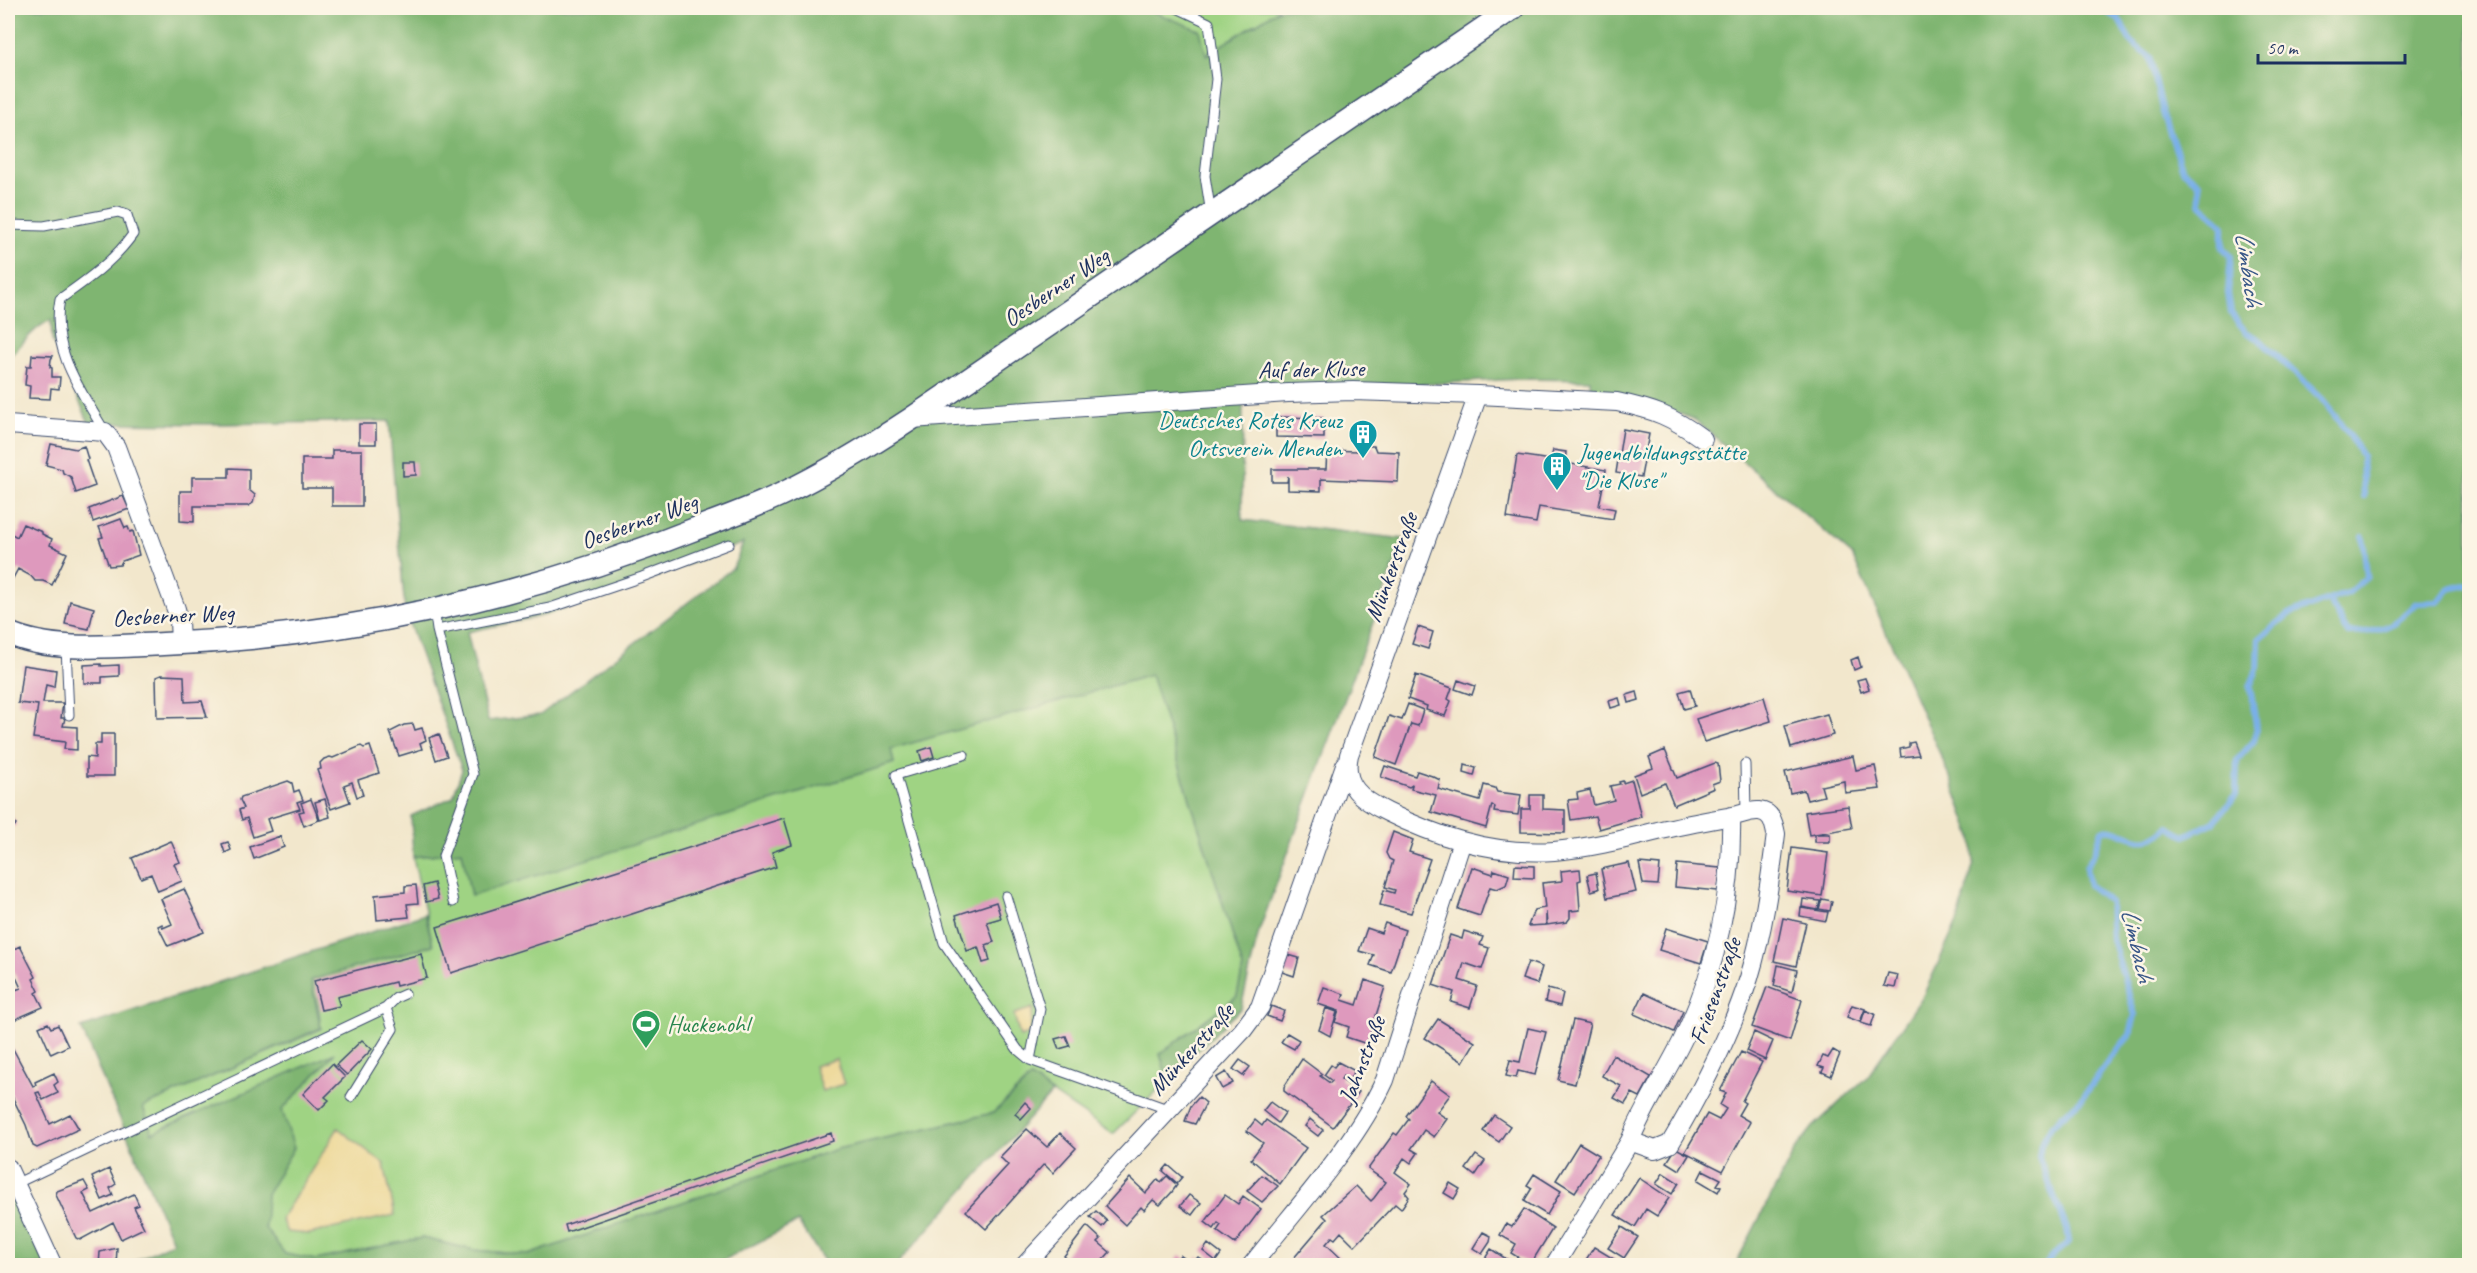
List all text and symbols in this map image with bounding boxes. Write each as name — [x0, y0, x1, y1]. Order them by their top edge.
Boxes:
scale bar — [2258, 27, 2405, 65]
text: 50 m — [2267, 37, 2300, 59]
water label: Limbach — [2227, 230, 2271, 310]
street label: Oesberner Weg — [997, 240, 1116, 333]
street label: Auf der Kluse — [1257, 353, 1367, 385]
place label: Deutsches Rotes Kreuz Ortsverein Menden — [1158, 405, 1343, 463]
building icon: Deutsches Rotes Kreuz Ortsverein Menden — [1347, 418, 1379, 460]
place label: Jugendbildungsstätte "Die Kluse" — [1577, 437, 1748, 495]
building icon: Jugendbildungsstätte "Die Kluse" — [1541, 450, 1573, 492]
street label: Oesberner Weg — [577, 486, 703, 556]
street label: Münkerstraße — [1357, 506, 1425, 626]
street label: Oesberner Weg — [111, 597, 236, 633]
water label: Limbach — [2114, 905, 2163, 987]
street label: Friesenstraße — [1682, 932, 1749, 1048]
street label: Münkerstraße — [1142, 995, 1242, 1101]
sports icon: Huckenohl — [630, 1008, 662, 1050]
place label: Huckenohl — [667, 1009, 753, 1039]
street label: Jahnstraße — [1331, 1010, 1393, 1109]

